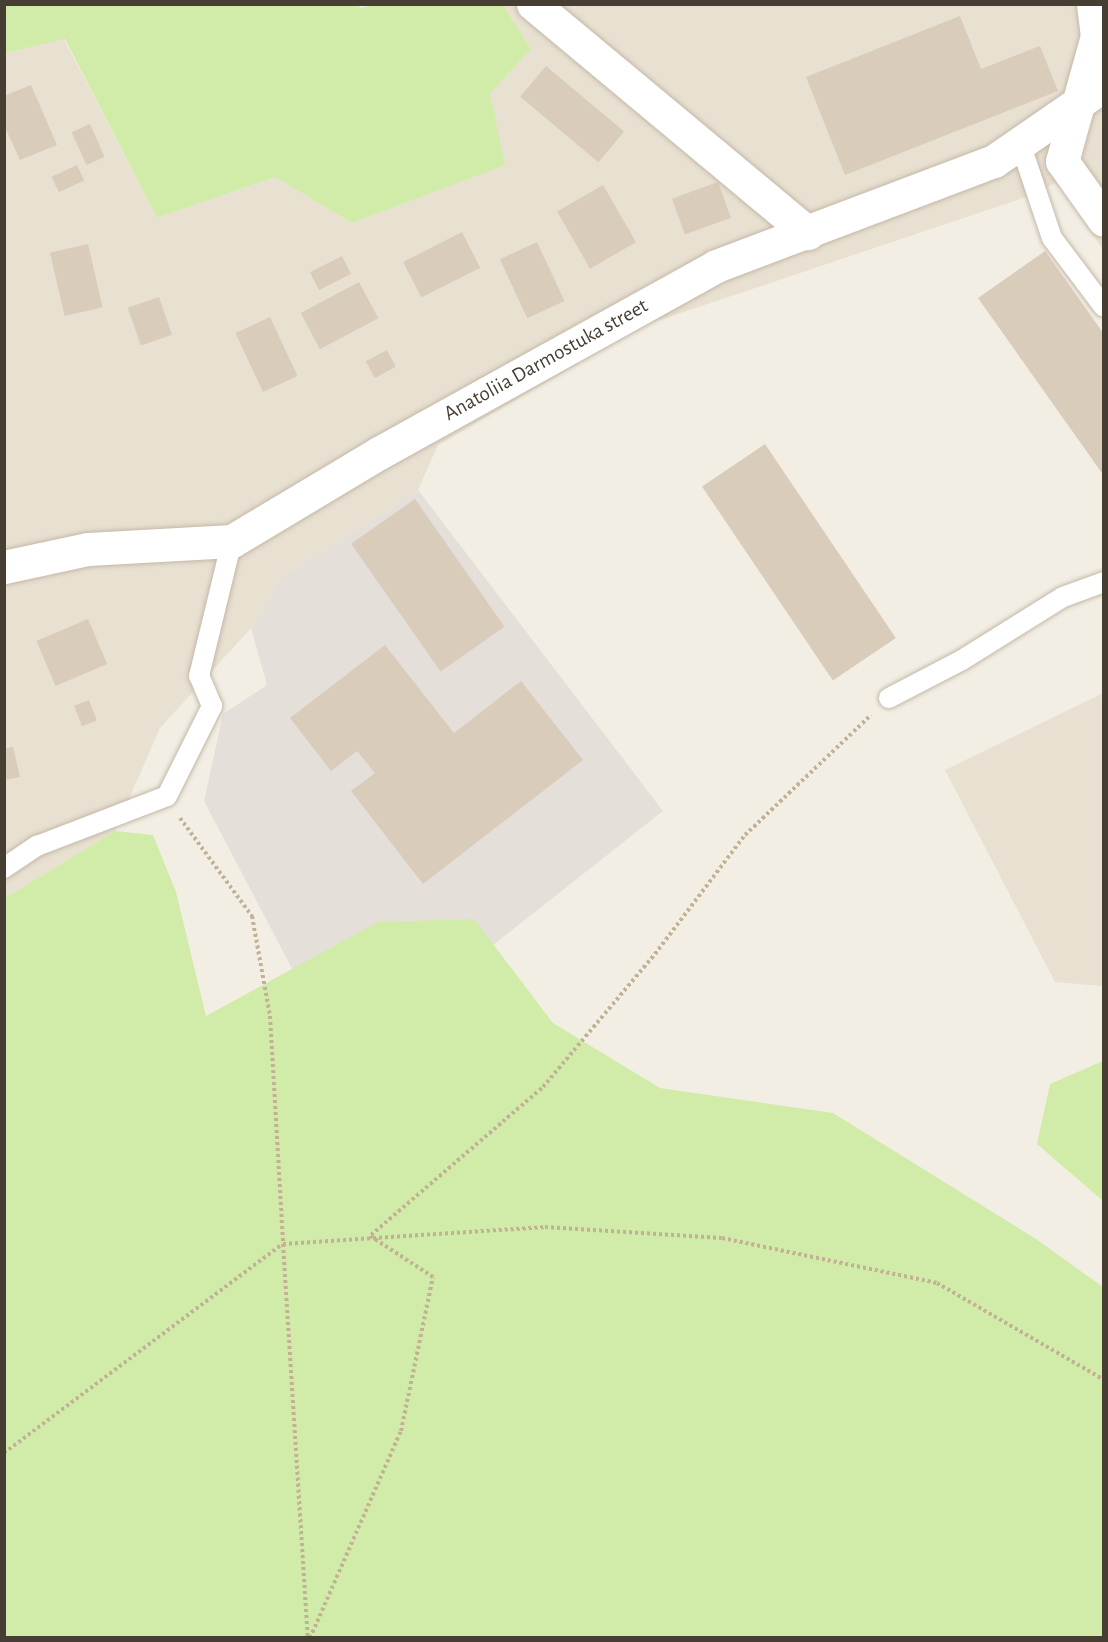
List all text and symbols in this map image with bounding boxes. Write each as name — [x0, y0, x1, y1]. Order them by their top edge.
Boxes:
street label: Anatoliia Darmostuka street — [440, 293, 652, 427]

